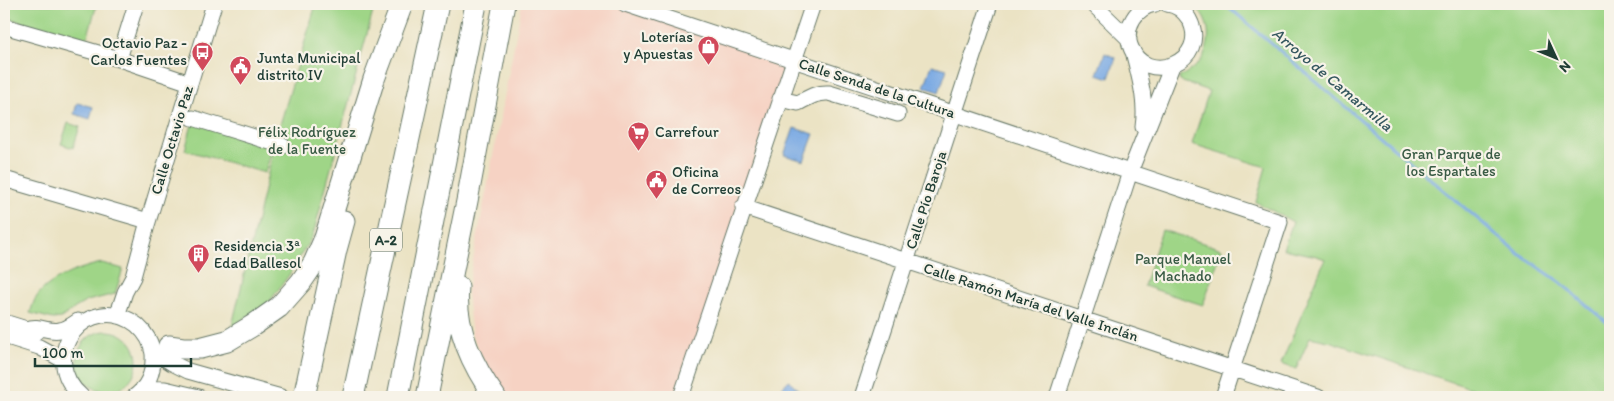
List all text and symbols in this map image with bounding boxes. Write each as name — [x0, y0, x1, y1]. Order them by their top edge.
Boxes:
water label: Arroyo de Camarmilla — [1269, 24, 1397, 136]
place label: Loterías y Apuestas — [623, 28, 693, 63]
north arrow — [1532, 32, 1582, 82]
place label: Octavio Paz - Carlos Fuentes — [90, 34, 187, 69]
shop icon: Loterías y Apuestas — [697, 34, 721, 65]
bus stop icon: Octavio Paz - Carlos Fuentes — [191, 40, 215, 71]
place label: Junta Municipal distrito IV — [257, 49, 361, 84]
street label: Calle Senda de la Cultura — [796, 54, 958, 122]
public building icon: Junta Municipal distrito IV — [229, 55, 253, 86]
text: N — [1556, 57, 1574, 76]
street label: Calle Octavio Paz — [147, 83, 197, 197]
supermarket icon: Carrefour — [627, 120, 651, 151]
park label: Félix Rodríguez de la Fuente — [258, 123, 356, 158]
place label: Carrefour — [655, 123, 719, 141]
park label: Gran Parque de los Espartales — [1401, 145, 1501, 180]
street label: Calle Pío Baroja — [902, 148, 950, 252]
place label: Oficina de Correos — [672, 163, 742, 198]
public building icon: Oficina de Correos — [644, 169, 668, 200]
road number: A-2 — [370, 228, 402, 252]
place label: Residencia 3ª Edad Ballesol — [214, 237, 302, 272]
building icon: Residencia 3ª Edad Ballesol — [186, 243, 210, 274]
park label: Parque Manuel Machado — [1135, 250, 1232, 285]
street label: Calle Ramón María del Valle Inclán — [921, 259, 1141, 345]
scale bar — [35, 336, 191, 368]
text: 100 m — [42, 344, 84, 362]

